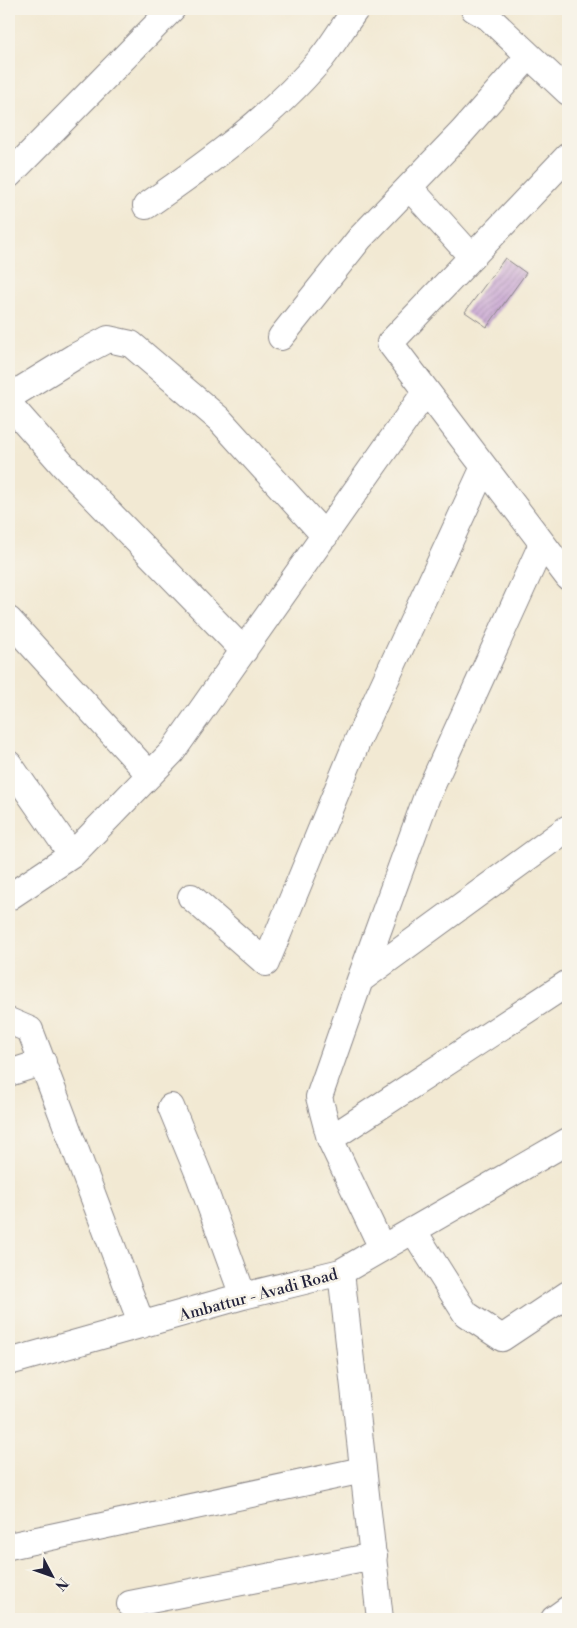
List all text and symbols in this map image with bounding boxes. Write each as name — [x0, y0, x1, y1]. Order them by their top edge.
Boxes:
street label: Ambattur - Avadi Road — [176, 1264, 340, 1326]
north arrow — [28, 1550, 78, 1600]
text: N — [51, 1574, 71, 1594]

